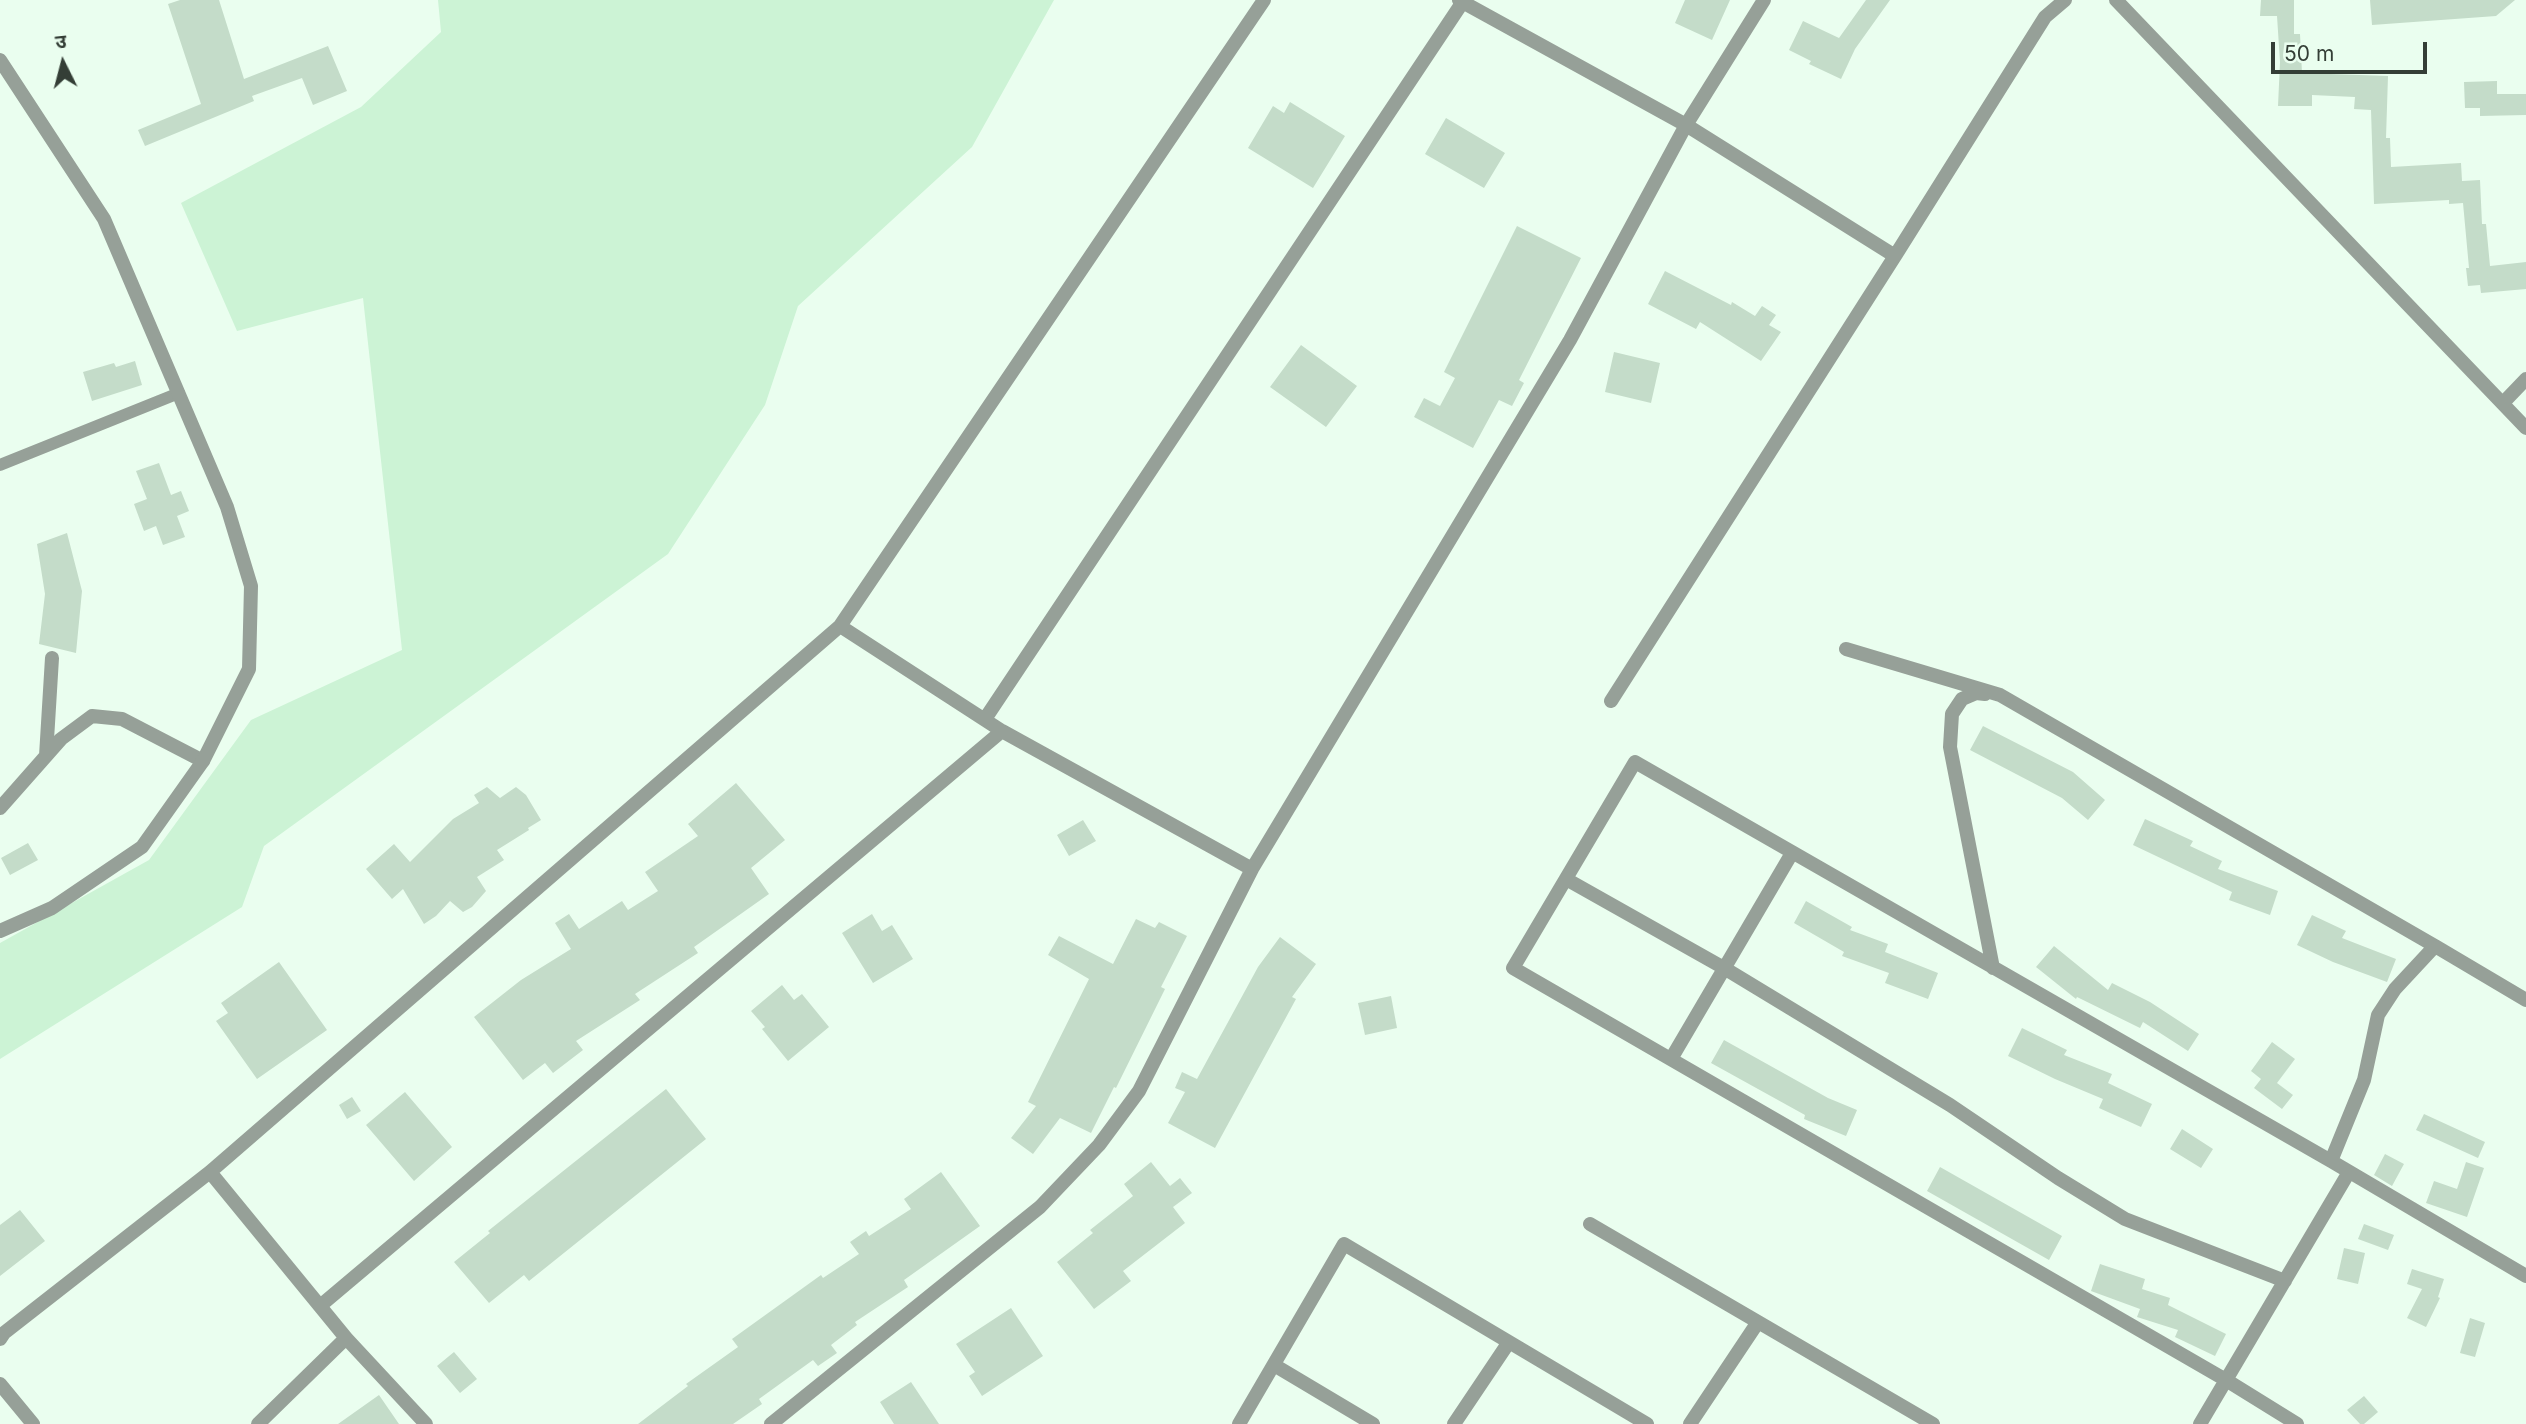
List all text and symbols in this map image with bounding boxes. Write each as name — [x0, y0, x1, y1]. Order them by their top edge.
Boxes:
north arrow — [28, 28, 98, 98]
scale bar — [2274, 28, 2430, 72]
text: उ — [54, 30, 67, 54]
text: 50 m — [2284, 41, 2334, 66]

